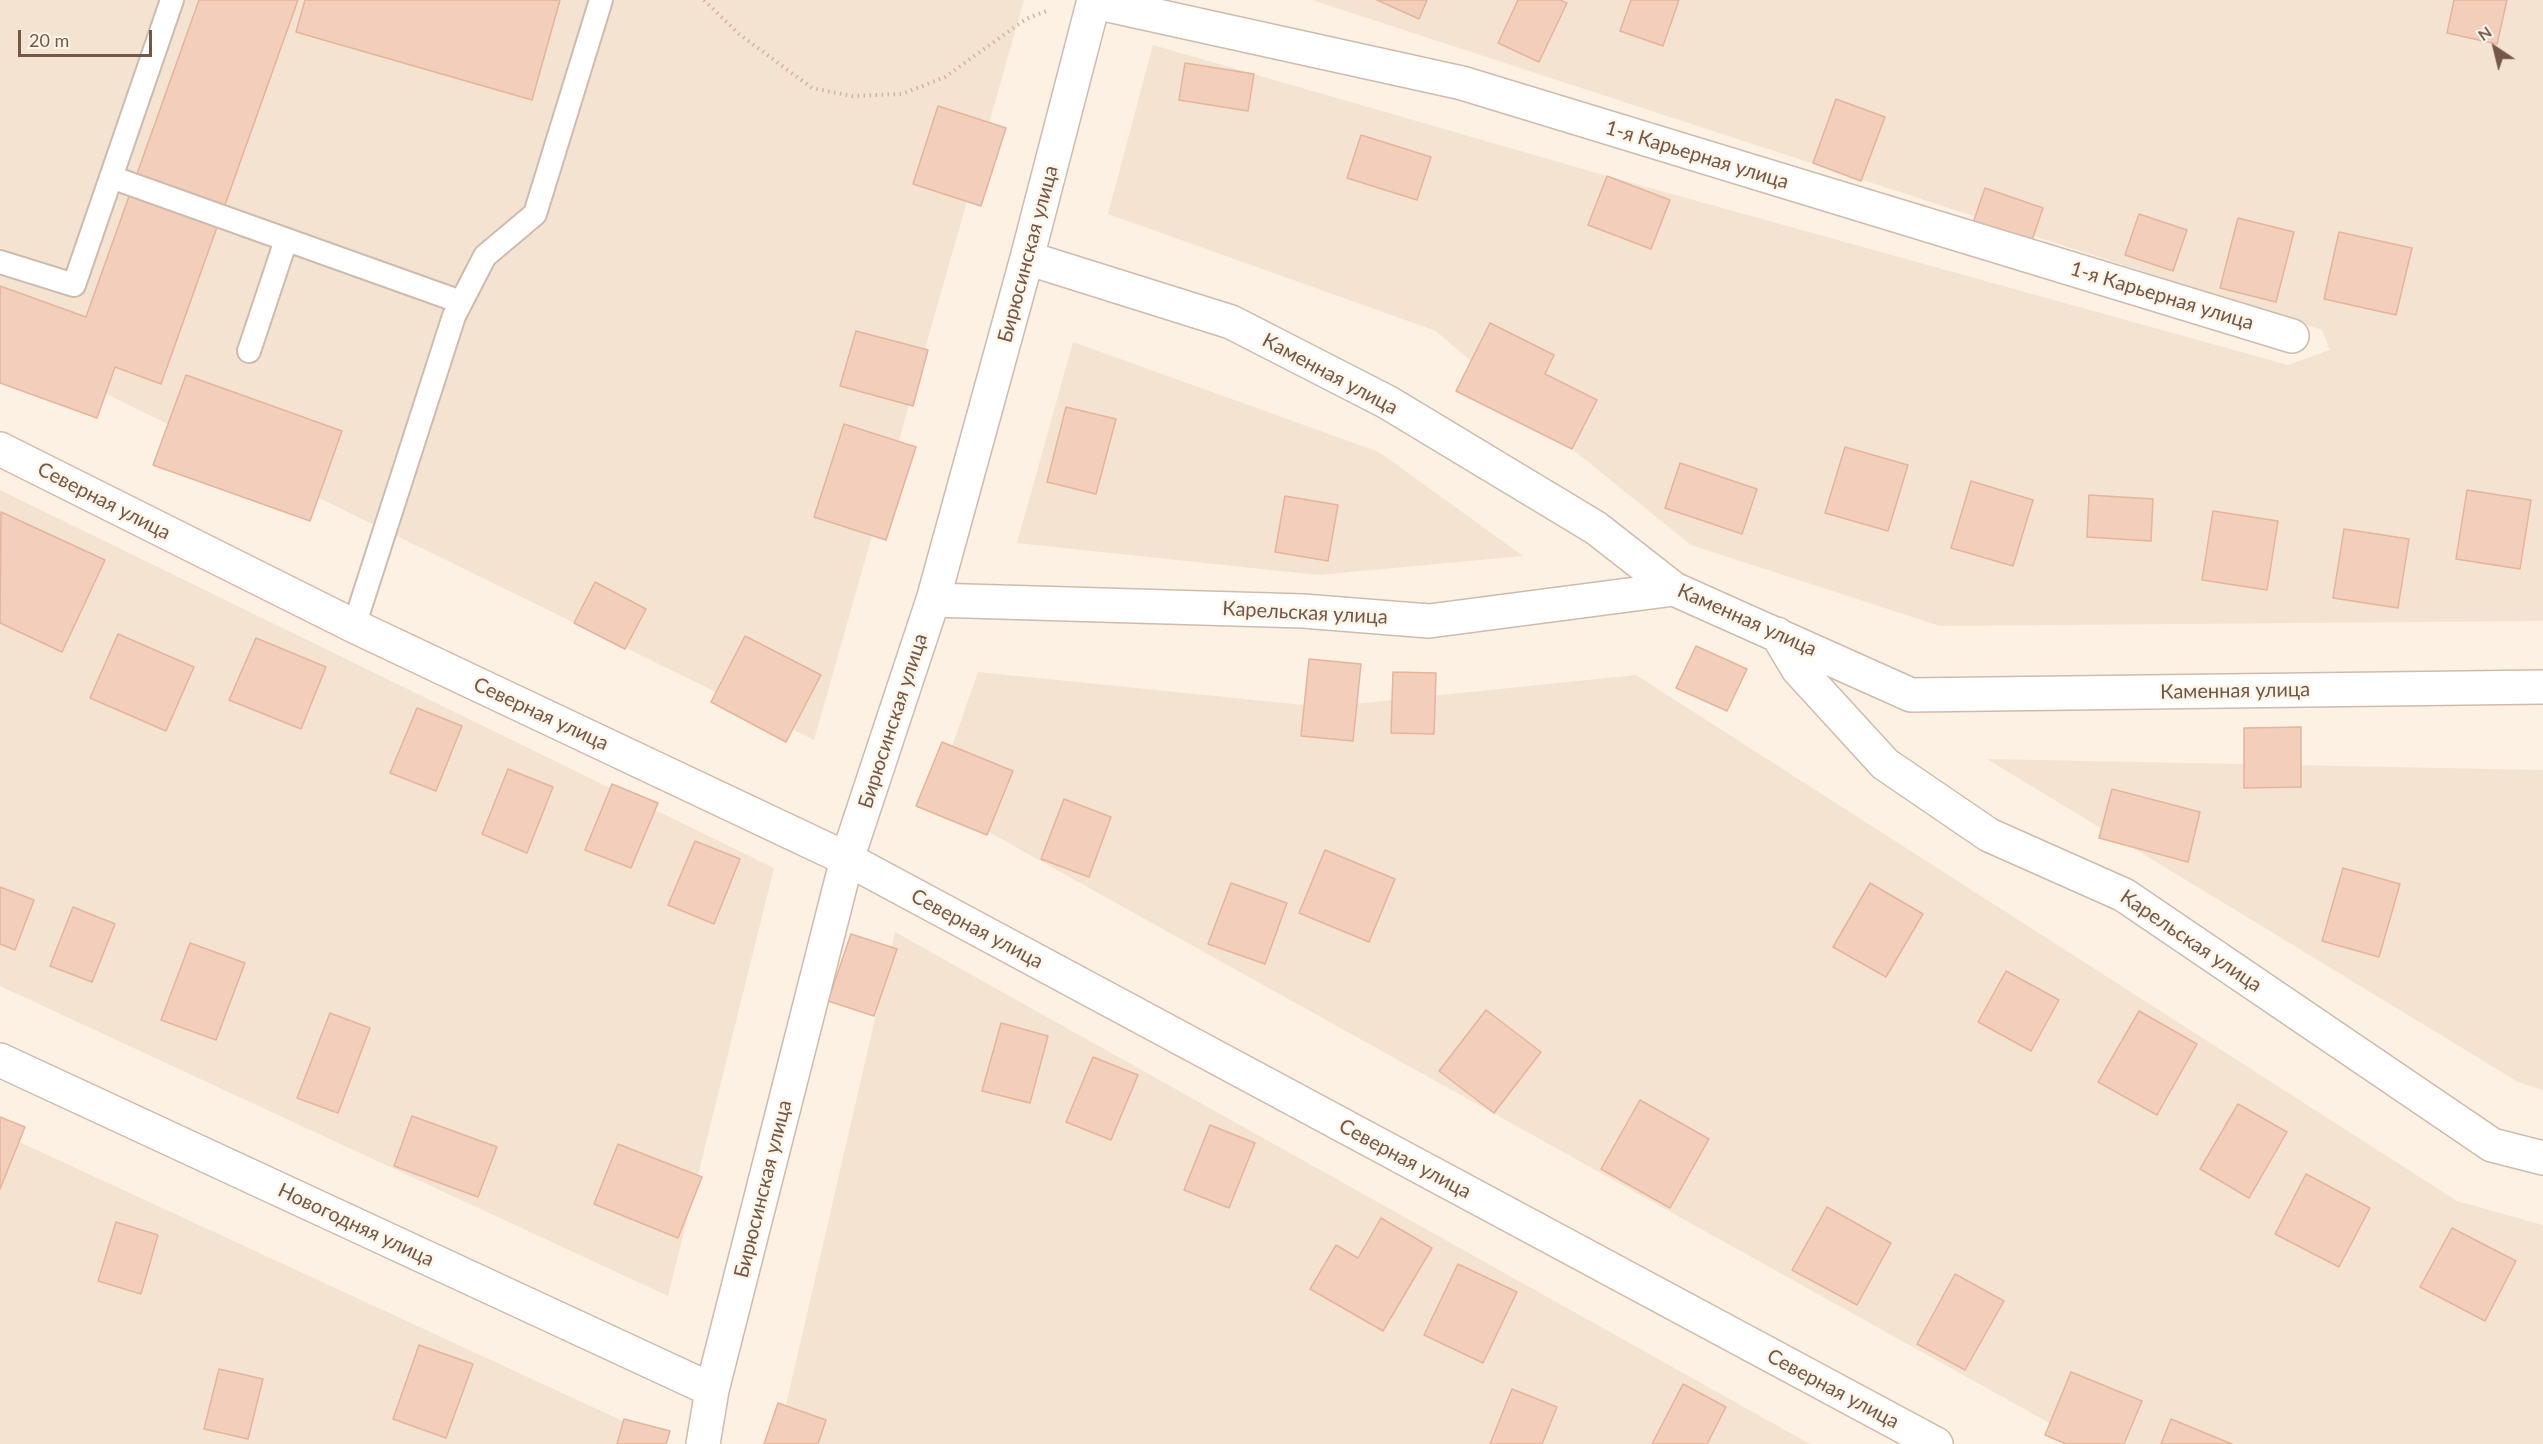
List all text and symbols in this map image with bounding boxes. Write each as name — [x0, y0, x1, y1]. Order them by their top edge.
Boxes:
scale bar — [21, 18, 154, 56]
north arrow — [2465, 18, 2525, 78]
text: N — [2474, 22, 2495, 44]
text: 20 m — [29, 29, 69, 51]
street label: 1-я Карьерная улица — [1602, 116, 1792, 194]
street label: Бирюсинская улица — [993, 163, 1063, 345]
street label: 1-я Карьерная улица — [2067, 257, 2257, 335]
street label: Каменная улица — [1258, 328, 1402, 420]
street label: Северная улица — [33, 457, 175, 545]
street label: Каменная улица — [1674, 579, 1820, 661]
street label: Карельская улица — [1222, 597, 1388, 629]
street label: Бирюсинская улица — [853, 631, 933, 811]
street label: Северная улица — [470, 672, 612, 756]
street label: Каменная улица — [2160, 678, 2310, 704]
street label: Северная улица — [907, 884, 1047, 974]
street label: Карельская улица — [2116, 885, 2266, 997]
street label: Бирюсинская улица — [729, 1098, 797, 1280]
street label: Северная улица — [1335, 1114, 1475, 1204]
street label: Новогодняя улица — [274, 1178, 438, 1272]
street label: Северная улица — [1763, 1344, 1903, 1434]

